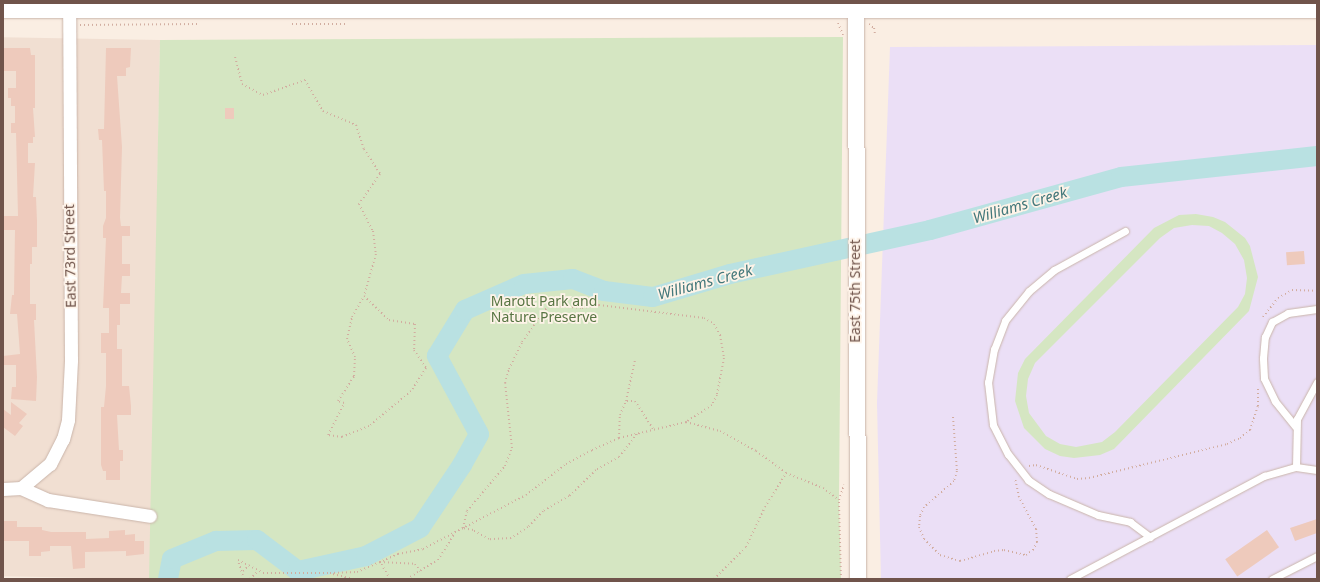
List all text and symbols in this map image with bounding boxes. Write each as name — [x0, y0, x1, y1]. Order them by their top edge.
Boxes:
water label: Williams Creek — [971, 183, 1069, 227]
street label: East 73rd Street — [61, 204, 79, 308]
street label: East 75th Street — [847, 239, 863, 343]
water label: Williams Creek — [656, 261, 754, 303]
park label: Marott Park and Nature Preserve — [491, 293, 597, 326]

